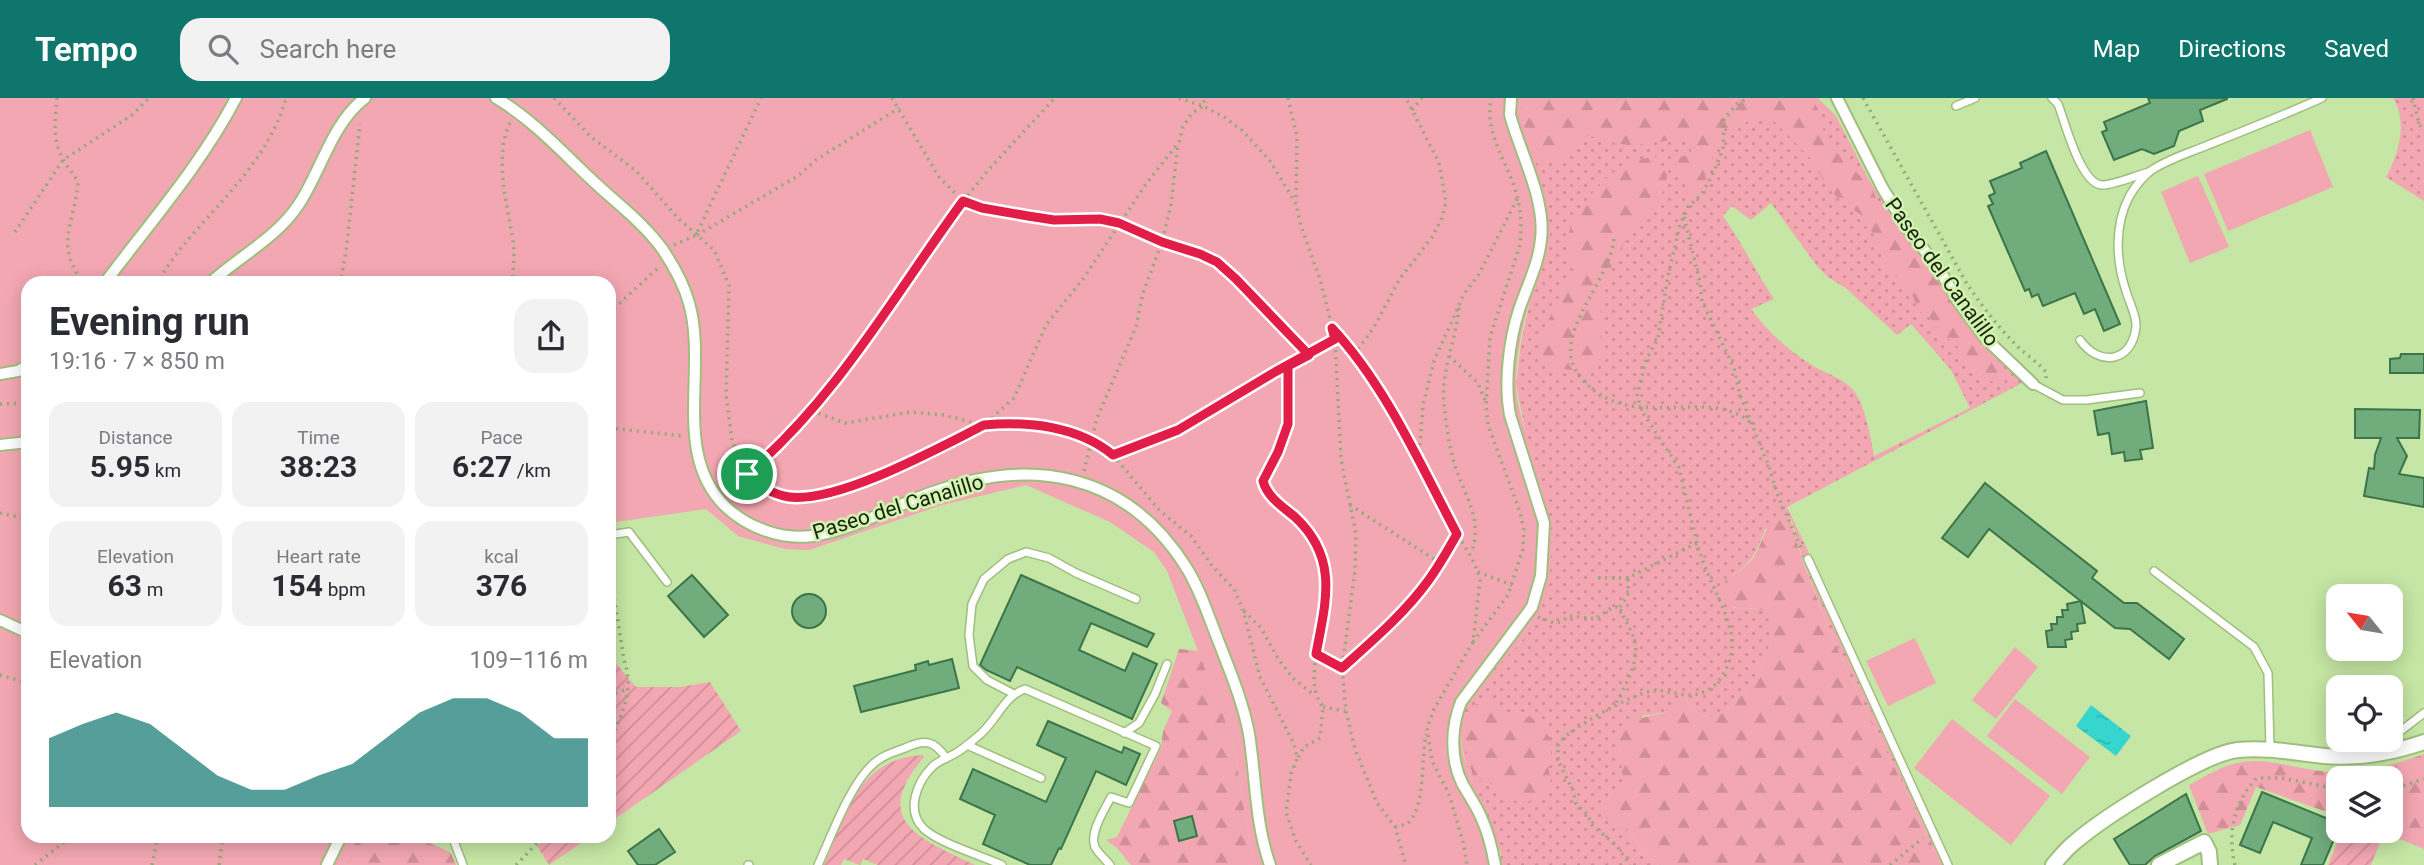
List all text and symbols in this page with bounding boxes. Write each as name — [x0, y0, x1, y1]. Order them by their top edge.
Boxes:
search box — [180, 18, 670, 81]
text: Tempo — [35, 30, 138, 69]
icon: search — [204, 30, 242, 68]
text: Search here — [260, 34, 396, 64]
text: Map — [2093, 35, 2140, 63]
text: Directions — [2178, 35, 2286, 63]
text: Saved — [2324, 35, 2389, 63]
street label: Paseo del Canalillo — [1880, 193, 2004, 351]
button: share — [514, 299, 588, 373]
text: Evening run — [49, 300, 250, 344]
text: 19:16 · 7 × 850 m — [49, 348, 225, 375]
text: Distance — [99, 426, 172, 449]
text: Time — [297, 426, 340, 449]
text: Pace — [480, 426, 523, 449]
pin — [717, 444, 777, 504]
text: 5.95 — [90, 449, 150, 484]
text: 38:23 — [280, 449, 357, 484]
text: 6:27 — [452, 449, 512, 484]
icon: arrive — [728, 455, 766, 493]
text: km — [150, 459, 181, 482]
text: /km — [512, 459, 551, 482]
street label: Paseo del Canalillo — [810, 470, 986, 544]
text: Elevation — [97, 545, 174, 568]
text: Heart rate — [276, 545, 361, 568]
text: kcal — [484, 545, 519, 568]
text: 63 — [108, 568, 142, 603]
text: 154 — [271, 568, 323, 603]
text: 376 — [476, 568, 527, 603]
text: m — [142, 578, 163, 601]
text: bpm — [323, 578, 366, 601]
north arrow — [2326, 584, 2403, 662]
map controls — [2326, 584, 2403, 843]
text: Elevation — [49, 647, 142, 674]
text: 109–116 m — [469, 647, 588, 674]
button: locate — [2326, 675, 2403, 752]
button: layers — [2326, 766, 2403, 843]

